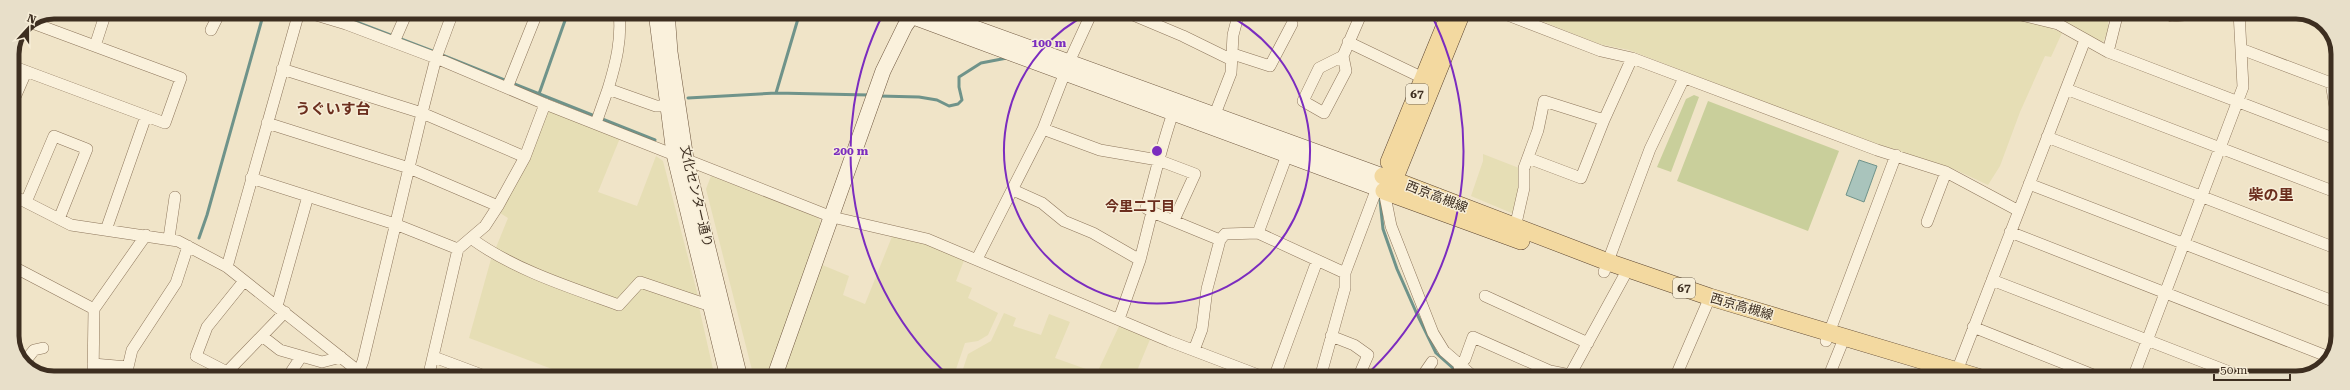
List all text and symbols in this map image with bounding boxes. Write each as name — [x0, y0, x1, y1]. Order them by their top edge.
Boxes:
north arrow — [8, 8, 48, 48]
text: N — [25, 12, 38, 27]
text: 100 m — [1032, 36, 1067, 50]
road number: 67 — [1406, 84, 1428, 104]
district label: うぐいす台 — [295, 100, 371, 118]
street label: 文化センター通り — [678, 144, 716, 248]
text: 200 m — [834, 144, 869, 158]
centre of rings — [1150, 144, 1164, 158]
street label: 西京高槻線 — [1404, 178, 1470, 215]
district label: 柴の里 — [2248, 186, 2294, 204]
district label: 今里二丁目 — [1105, 198, 1175, 214]
road number: 67 — [1673, 278, 1695, 298]
street label: 西京高槻線 — [1709, 290, 1775, 323]
scale bar — [2214, 356, 2290, 382]
text: 50 m — [2220, 363, 2247, 377]

